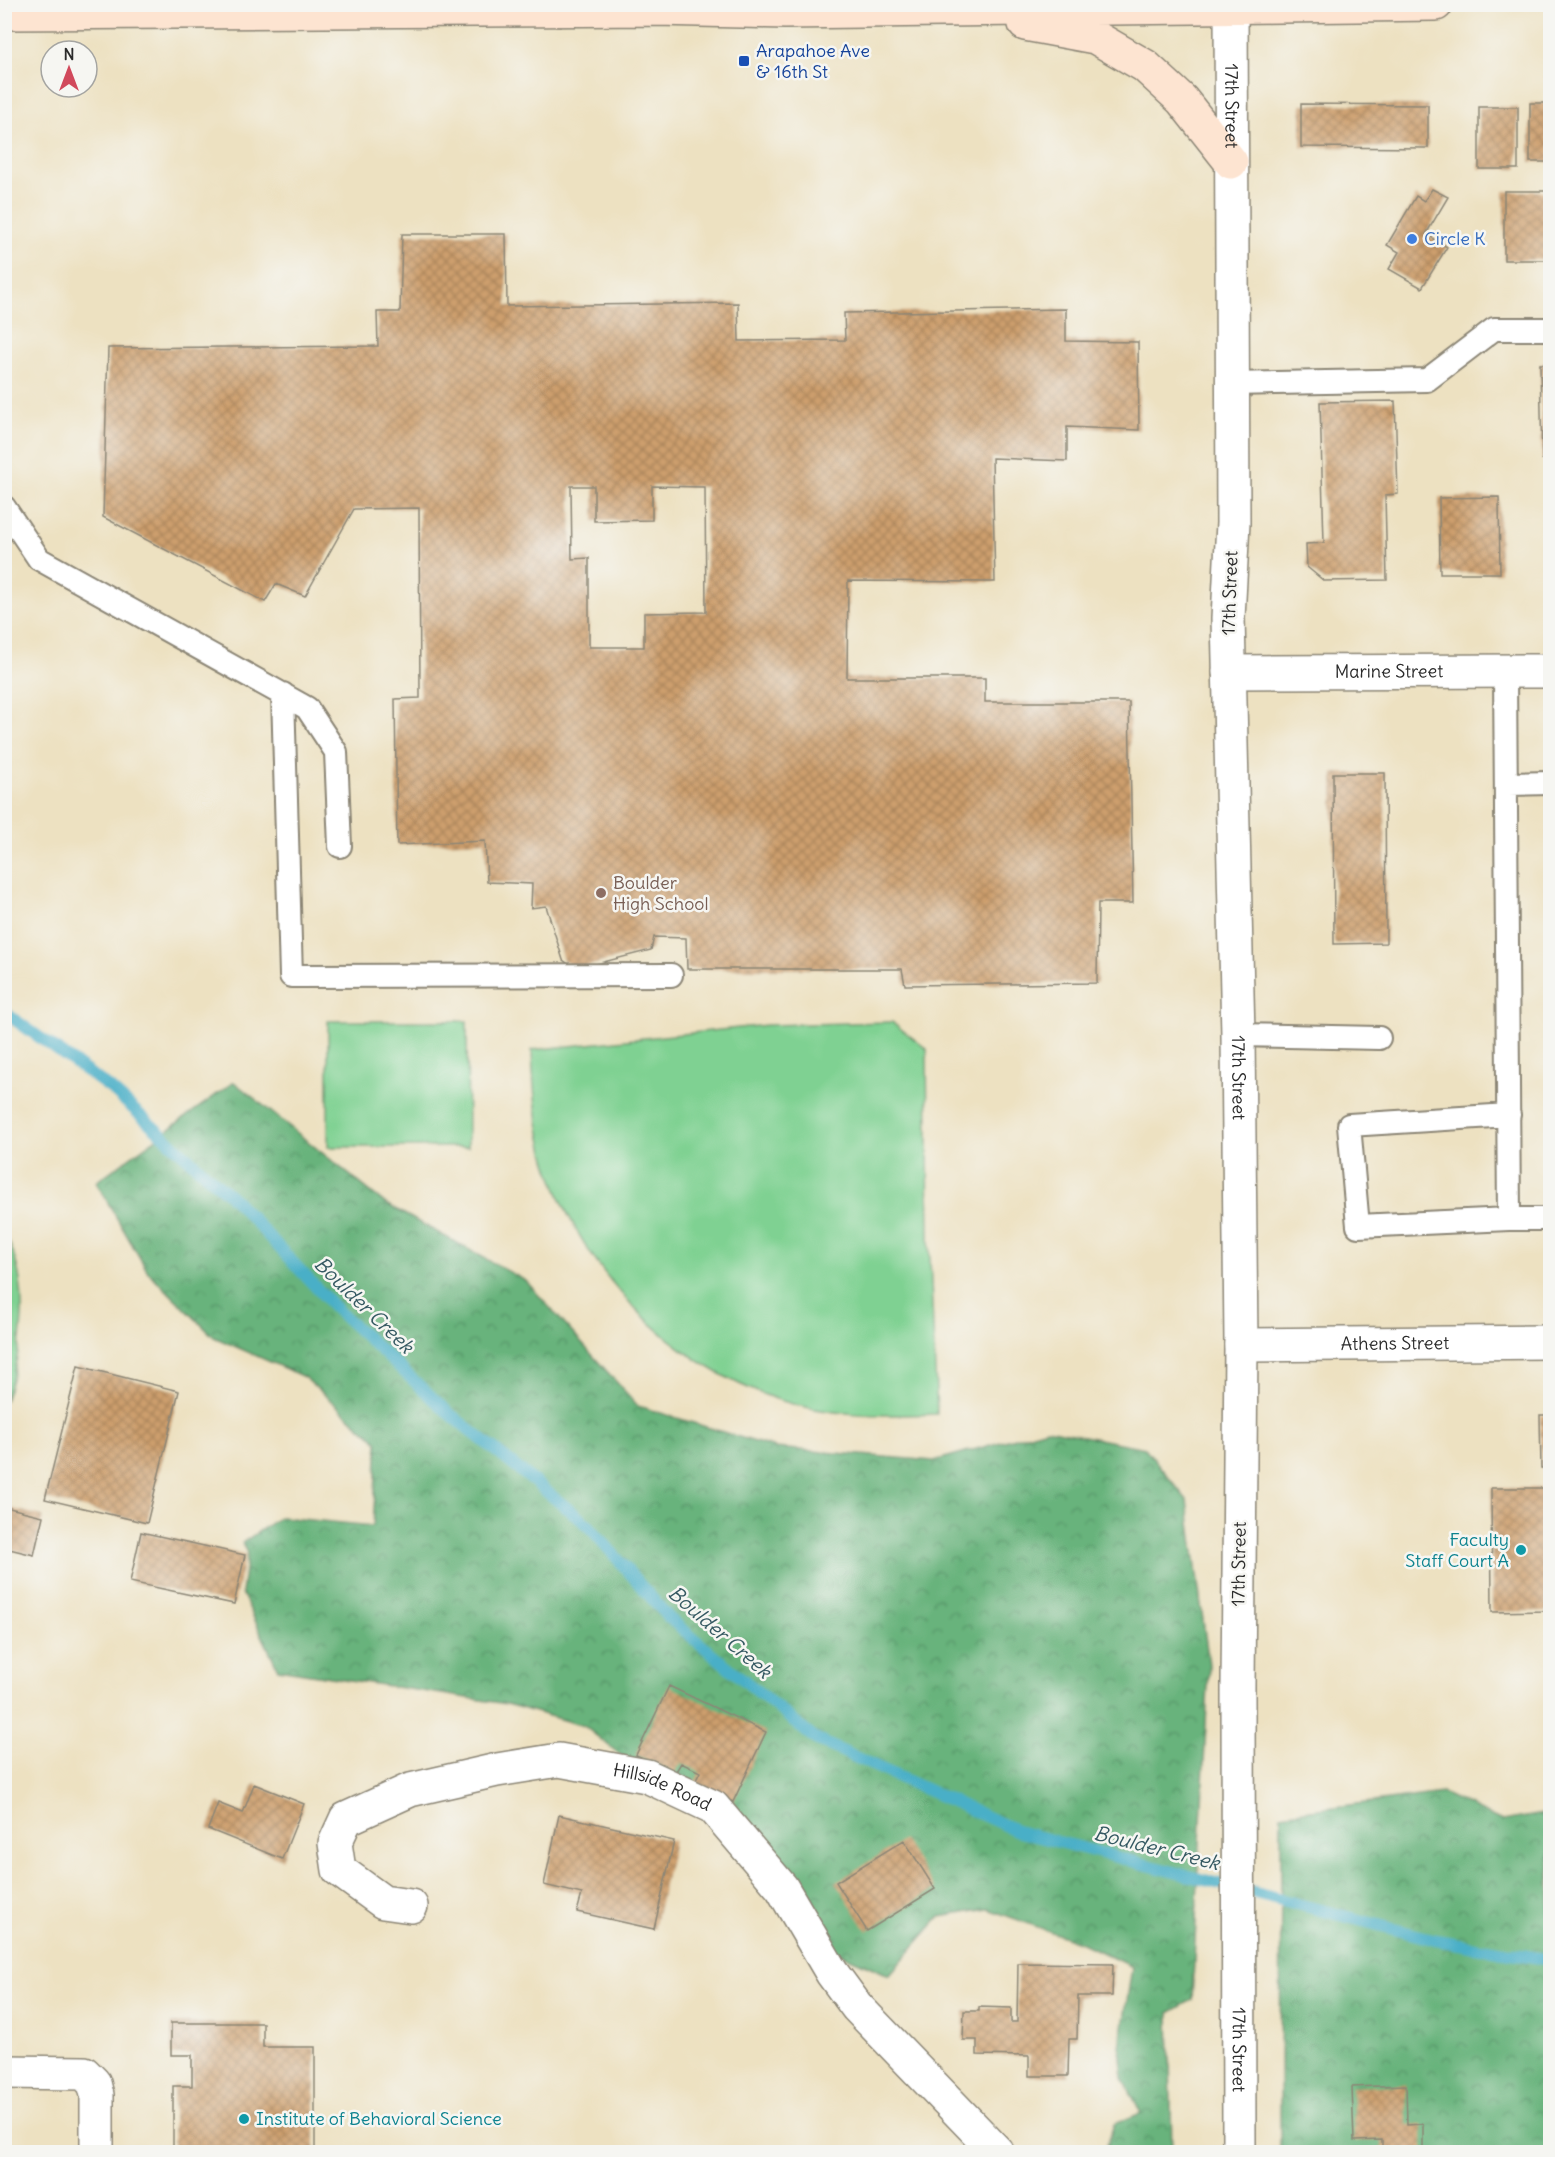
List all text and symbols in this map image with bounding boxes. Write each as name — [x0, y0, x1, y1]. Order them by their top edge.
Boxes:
north arrow — [39, 39, 99, 99]
place label: Arapahoe Ave & 16th St — [756, 39, 870, 83]
text: N — [63, 44, 75, 64]
marker: Arapahoe Ave & 16th St — [737, 54, 751, 68]
street label: 17th Street — [1220, 64, 1244, 148]
place label: Circle K — [1424, 227, 1485, 250]
marker: Circle K — [1405, 232, 1419, 246]
street label: 17th Street — [1217, 550, 1242, 636]
street label: Marine Street — [1335, 659, 1443, 683]
place label: Boulder High School — [613, 871, 709, 915]
marker: Boulder High School — [594, 886, 608, 900]
street label: 17th Street — [1227, 1035, 1251, 1120]
water label: Boulder Creek — [310, 1251, 420, 1359]
street label: Athens Street — [1341, 1331, 1449, 1355]
street label: 17th Street — [1226, 1521, 1251, 1607]
place label: Faculty Staff Court A — [1405, 1528, 1509, 1572]
marker: Faculty Staff Court A — [1514, 1543, 1528, 1557]
water label: Boulder Creek — [664, 1580, 778, 1684]
street label: Hillside Road — [611, 1758, 716, 1816]
water label: Boulder Creek — [1092, 1820, 1224, 1876]
street label: 17th Street — [1228, 2007, 1251, 2092]
place label: Institute of Behavioral Science — [256, 2107, 502, 2130]
marker: Institute of Behavioral Science — [237, 2112, 251, 2126]

